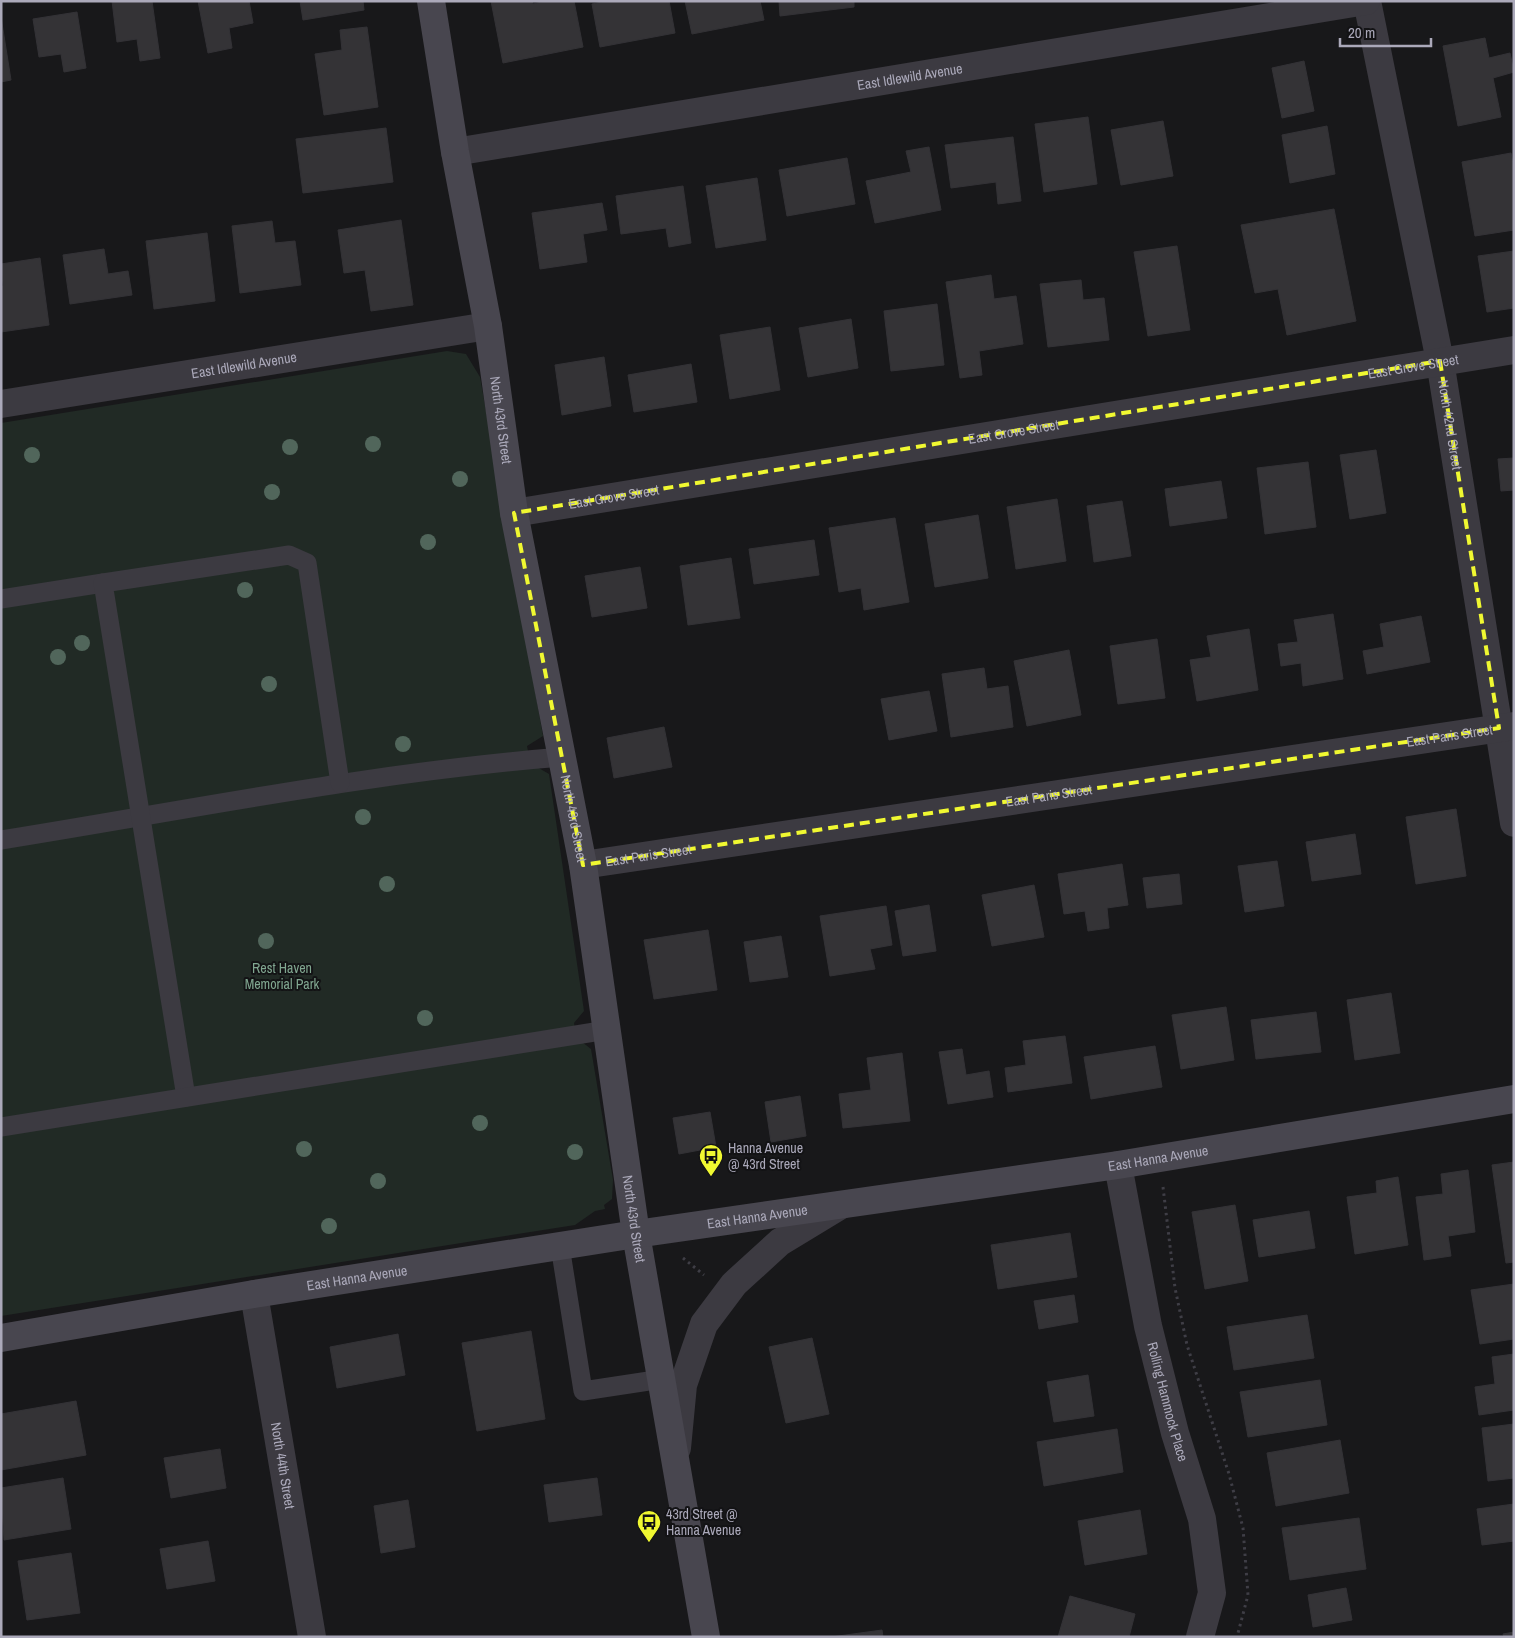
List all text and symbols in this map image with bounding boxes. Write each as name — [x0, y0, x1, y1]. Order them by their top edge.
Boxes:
scale bar — [1340, 15, 1431, 47]
text: 20 m — [1348, 22, 1375, 43]
street label: East Idlewild Avenue — [856, 59, 964, 94]
street label: East Idlewild Avenue — [190, 348, 298, 382]
street label: East Grove Street — [1367, 350, 1460, 383]
street label: North 43rd Street — [486, 375, 516, 465]
street label: North 42nd Street — [1434, 379, 1466, 471]
street label: East Grove Street — [967, 415, 1060, 448]
street label: East Grove Street — [567, 481, 660, 513]
street label: East Paris Street — [1405, 720, 1494, 751]
street label: North 43rd Street — [557, 773, 591, 863]
street label: East Paris Street — [1005, 780, 1093, 811]
street label: East Paris Street — [604, 840, 693, 871]
park label: Rest Haven Memorial Park — [245, 959, 320, 993]
place label: Hanna Avenue @ 43rd Street — [728, 1139, 803, 1173]
street label: East Hanna Avenue — [1107, 1141, 1210, 1175]
bus stop icon: Hanna Avenue @ 43rd Street — [698, 1143, 724, 1177]
street label: North 43rd Street — [619, 1174, 650, 1264]
street label: East Hanna Avenue — [706, 1201, 809, 1233]
street label: East Hanna Avenue — [305, 1261, 408, 1295]
street label: Rolling Hammock Place — [1143, 1340, 1192, 1464]
street label: North 44th Street — [267, 1421, 299, 1510]
place label: 43rd Street @ Hanna Avenue — [666, 1505, 741, 1539]
bus stop icon: 43rd Street @ Hanna Avenue — [636, 1509, 662, 1543]

